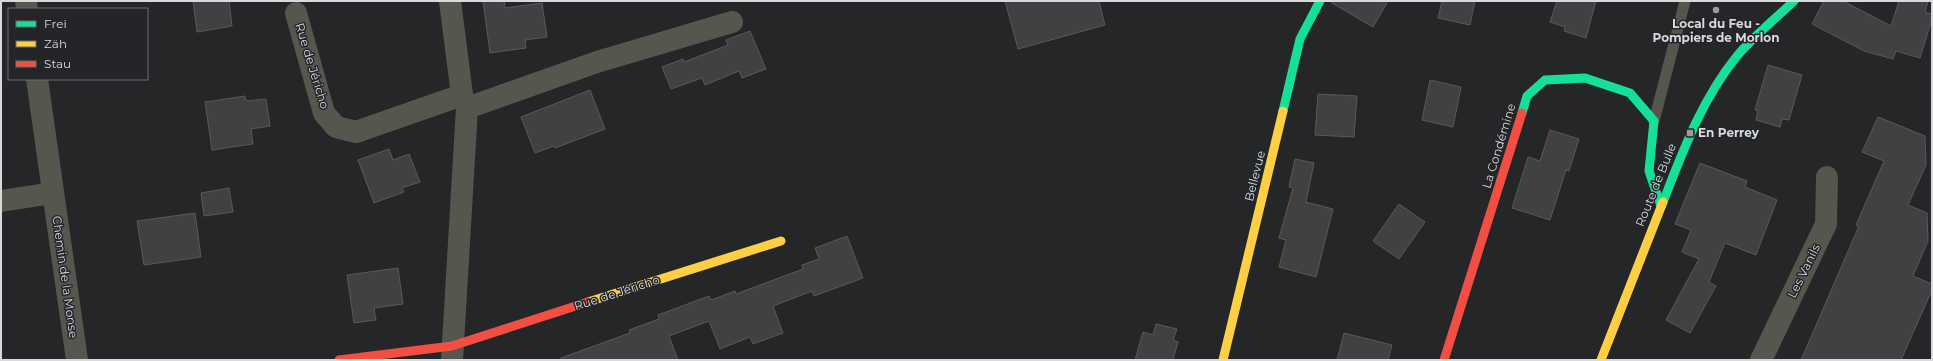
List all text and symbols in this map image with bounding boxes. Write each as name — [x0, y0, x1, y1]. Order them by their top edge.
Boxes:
marker: Local du Feu - Pompiers de Morlon — [1711, 5, 1721, 15]
legend — [8, 8, 148, 80]
text: Frei — [44, 16, 67, 31]
place label: Local du Feu - Pompiers de Morlon — [1653, 16, 1780, 45]
street label: Rue de Jéricho — [292, 21, 333, 111]
text: Zäh — [44, 36, 67, 51]
text: Stau — [44, 56, 71, 71]
street label: La Condémine — [1479, 102, 1519, 190]
place label: En Perrey — [1698, 125, 1760, 140]
marker: En Perrey — [1685, 128, 1695, 138]
street label: Route de Bulle — [1632, 141, 1679, 229]
street label: Bellevue — [1241, 149, 1268, 203]
street label: Chemin de la Monse — [49, 215, 81, 339]
street label: Les Vanils — [1784, 241, 1823, 300]
street label: Rue de Jéricho — [572, 272, 662, 313]

